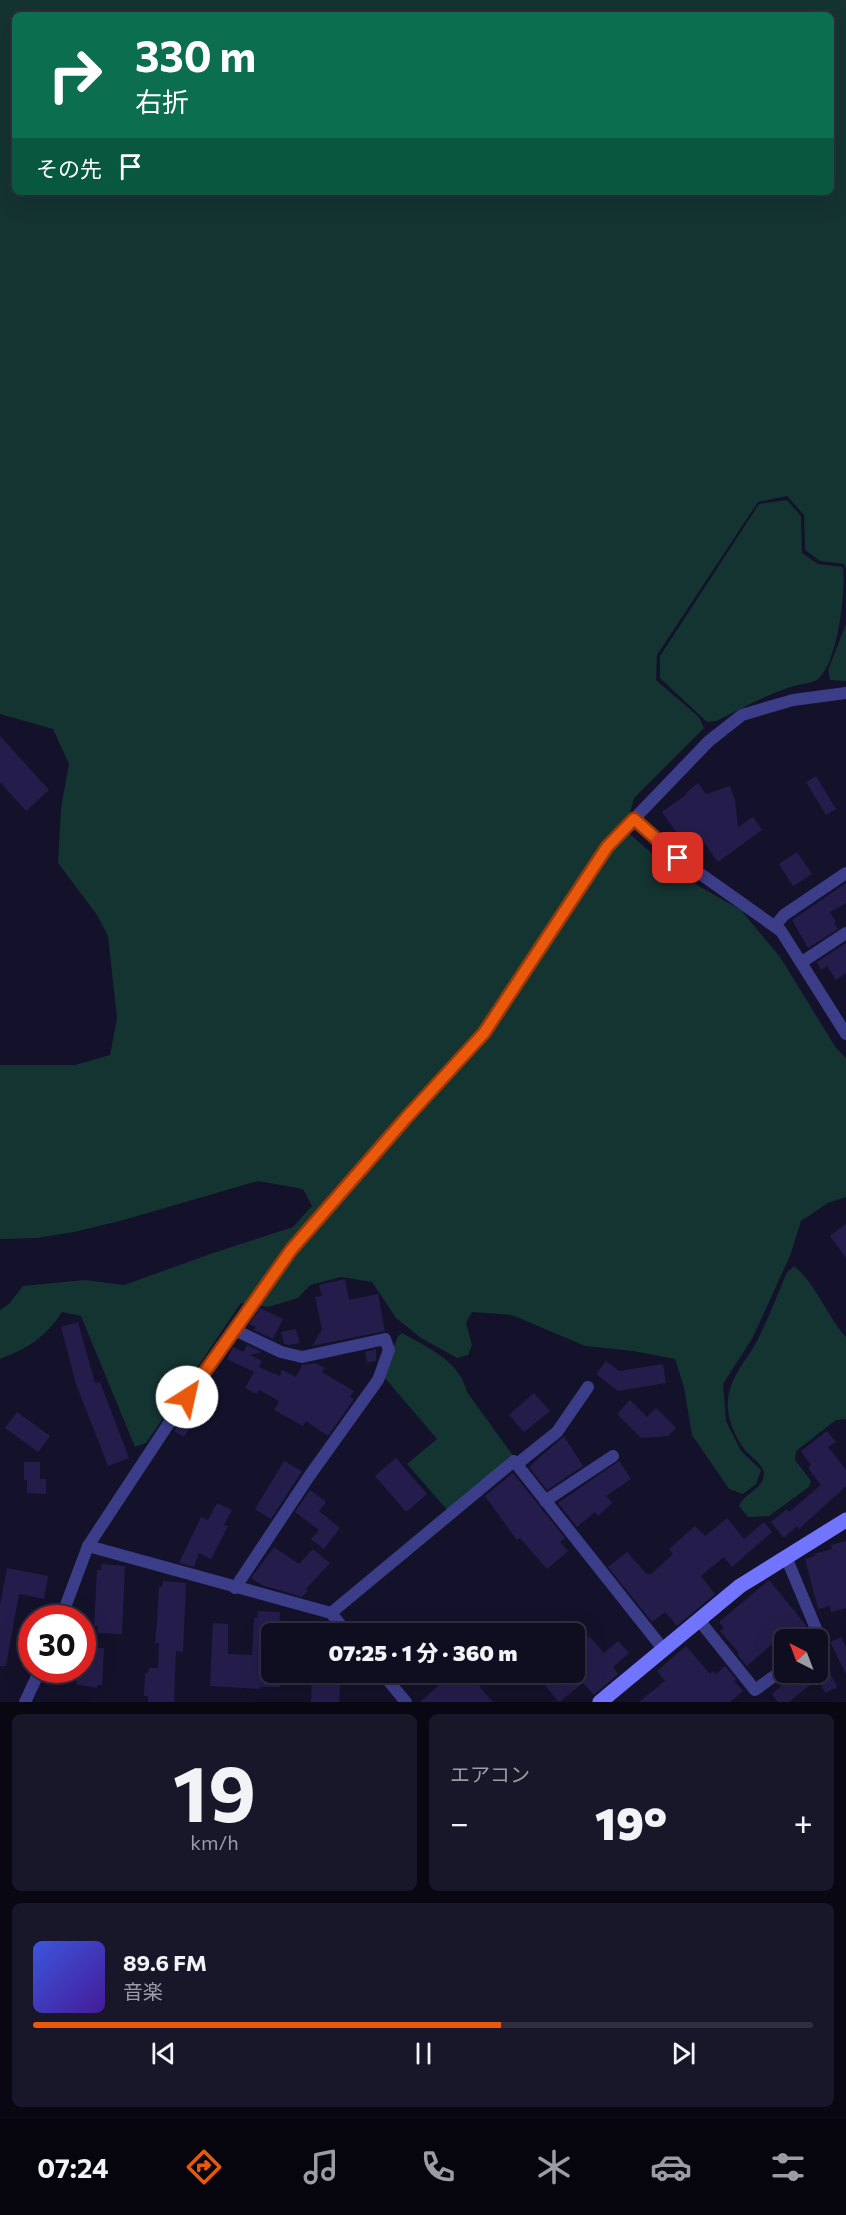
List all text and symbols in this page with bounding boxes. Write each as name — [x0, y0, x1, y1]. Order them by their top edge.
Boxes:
text: 330 m — [135, 29, 256, 81]
icon: right — [36, 36, 114, 114]
text: 右折 — [135, 85, 189, 118]
icon: arrive — [114, 150, 147, 183]
text: その先 — [36, 155, 102, 182]
pin — [652, 832, 703, 883]
icon: arrive — [661, 841, 694, 874]
position arrow — [155, 1365, 219, 1429]
speed limit sign: 30 — [18, 1605, 96, 1683]
north arrow — [774, 1629, 828, 1683]
map controls — [774, 1629, 828, 1683]
text: 07:25 · 1 分 · 360 m — [328, 1639, 518, 1666]
text: 19 — [173, 1743, 256, 1838]
text: エアコン — [450, 1762, 530, 1786]
text: 19° — [595, 1794, 667, 1849]
text: − — [450, 1801, 469, 1842]
text: + — [794, 1801, 813, 1842]
text: km/h — [190, 1830, 239, 1854]
text: 89.6 FM — [123, 1949, 207, 1976]
text: 音楽 — [123, 1979, 163, 2003]
icon: previous — [147, 2037, 180, 2070]
icon: pause — [407, 2037, 440, 2070]
icon: next — [667, 2037, 700, 2070]
icon: directions — [183, 2146, 225, 2188]
icon: music — [300, 2146, 342, 2188]
icon: phone — [417, 2146, 459, 2188]
icon: climate — [533, 2146, 575, 2188]
icon: car — [650, 2146, 692, 2188]
icon: filters — [767, 2146, 809, 2188]
text: 07:24 — [37, 2151, 109, 2184]

